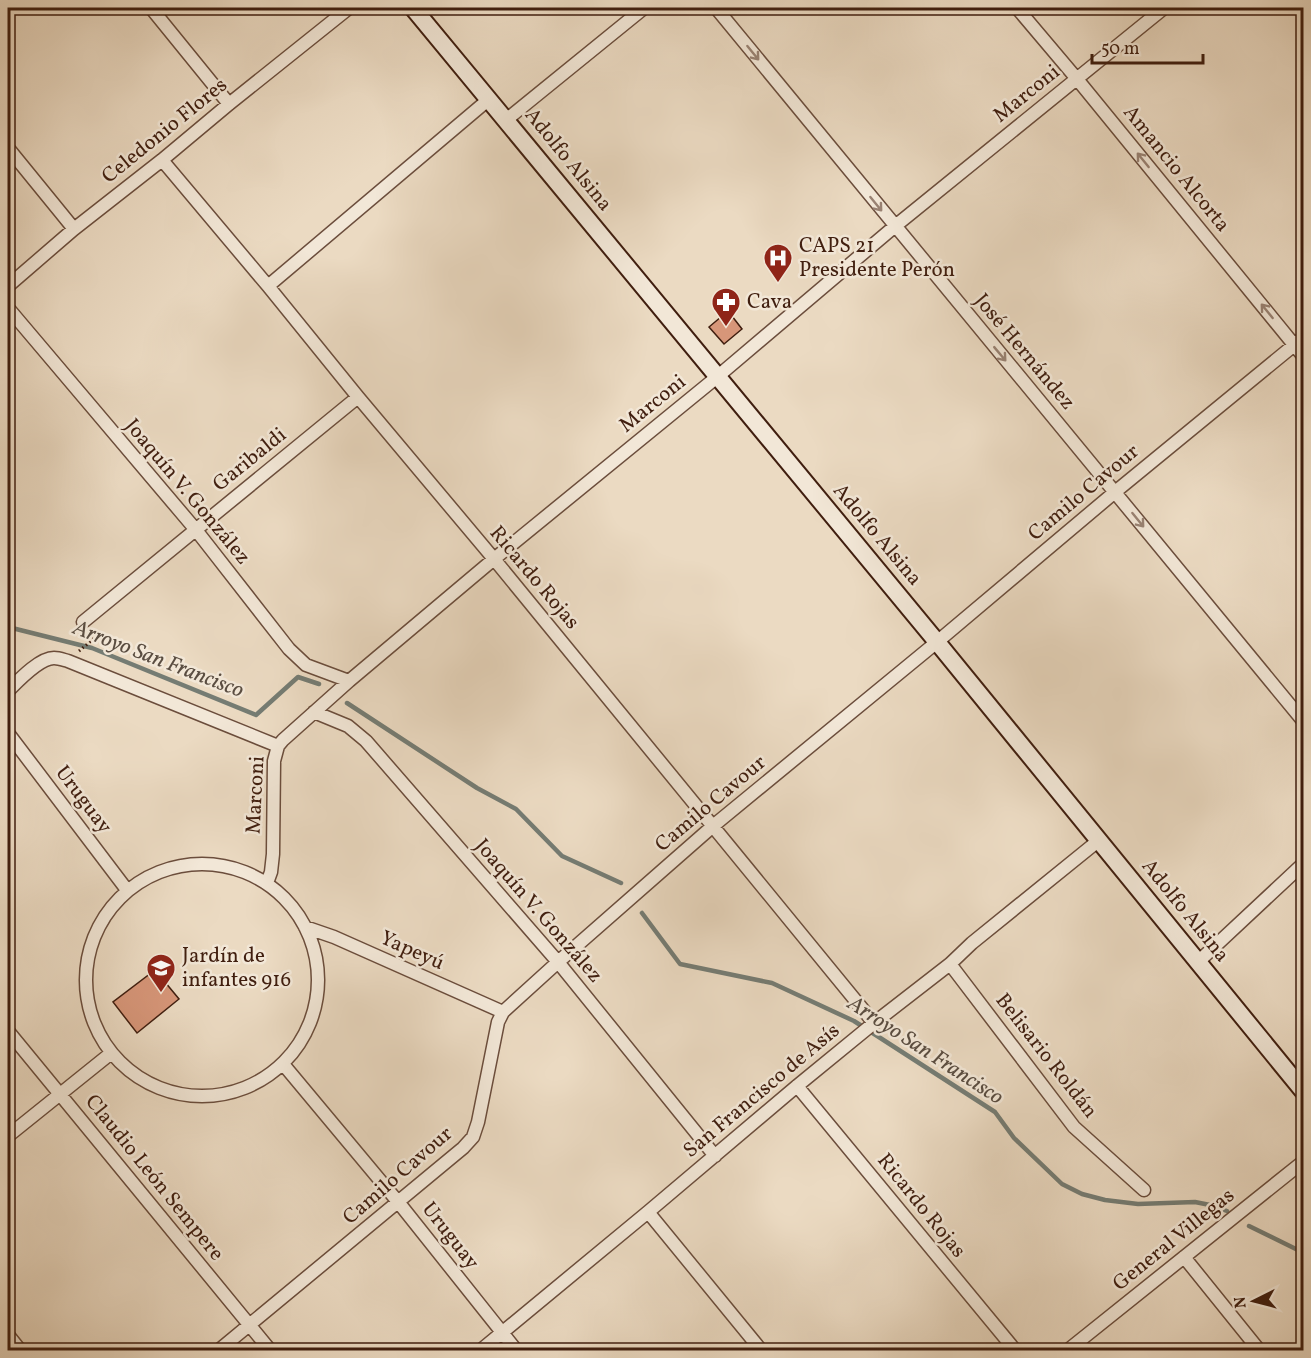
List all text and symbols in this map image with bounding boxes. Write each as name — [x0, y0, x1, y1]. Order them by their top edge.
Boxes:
scale bar — [1092, 27, 1203, 65]
text: 50 m — [1101, 37, 1140, 62]
one-way arrow — [746, 45, 759, 61]
street label: Marconi — [987, 58, 1067, 130]
street label: Celedonio Flores — [96, 71, 234, 191]
street label: Amancio Alcorta — [1116, 99, 1236, 239]
street label: Adolfo Alsina — [517, 102, 619, 218]
one-way arrow — [1136, 153, 1150, 168]
one-way arrow — [869, 196, 882, 212]
place label: CAPS 21 Presidente Perón — [799, 232, 955, 285]
hospital icon: CAPS 21 Presidente Perón — [762, 242, 794, 284]
pharmacy icon: Cava — [710, 286, 742, 328]
place label: Cava — [747, 288, 792, 317]
street label: José Hernández — [967, 288, 1081, 416]
one-way arrow — [1260, 303, 1273, 319]
one-way arrow — [994, 346, 1007, 362]
street label: Marconi — [613, 368, 693, 440]
street label: Joaquín V. González — [117, 413, 257, 571]
street label: Garibaldi — [207, 421, 293, 499]
street label: Camilo Cavour — [1022, 438, 1146, 548]
street label: Adolfo Alsina — [826, 478, 928, 592]
one-way arrow — [1132, 512, 1145, 528]
street label: Ricardo Rojas — [482, 520, 586, 636]
water label: Arroyo San Francisco — [67, 613, 248, 707]
street label: Camilo Cavour — [649, 749, 773, 859]
street label: Marconi — [239, 755, 273, 835]
street label: Uruguay — [48, 760, 119, 841]
street label: Joaquín V. González — [467, 833, 609, 989]
street label: Adolfo Alsina — [1134, 853, 1236, 969]
street label: Yapeyú — [375, 924, 449, 978]
place label: Jardín de infantes 916 — [182, 942, 291, 995]
school or university icon: Jardín de infantes 916 — [145, 952, 177, 994]
street label: Belisario Roldán — [988, 987, 1104, 1125]
water label: Arroyo San Francisco — [840, 988, 1009, 1113]
street label: San Francisco de Asís — [678, 1017, 847, 1165]
street label: Claudio León Sempere — [78, 1089, 230, 1267]
street label: Camilo Cavour — [337, 1120, 459, 1232]
street label: Ricardo Rojas — [870, 1148, 972, 1264]
street label: General Villegas — [1107, 1182, 1241, 1298]
street label: Uruguay — [414, 1196, 486, 1276]
north arrow — [1224, 1271, 1284, 1331]
text: N — [1229, 1295, 1253, 1309]

